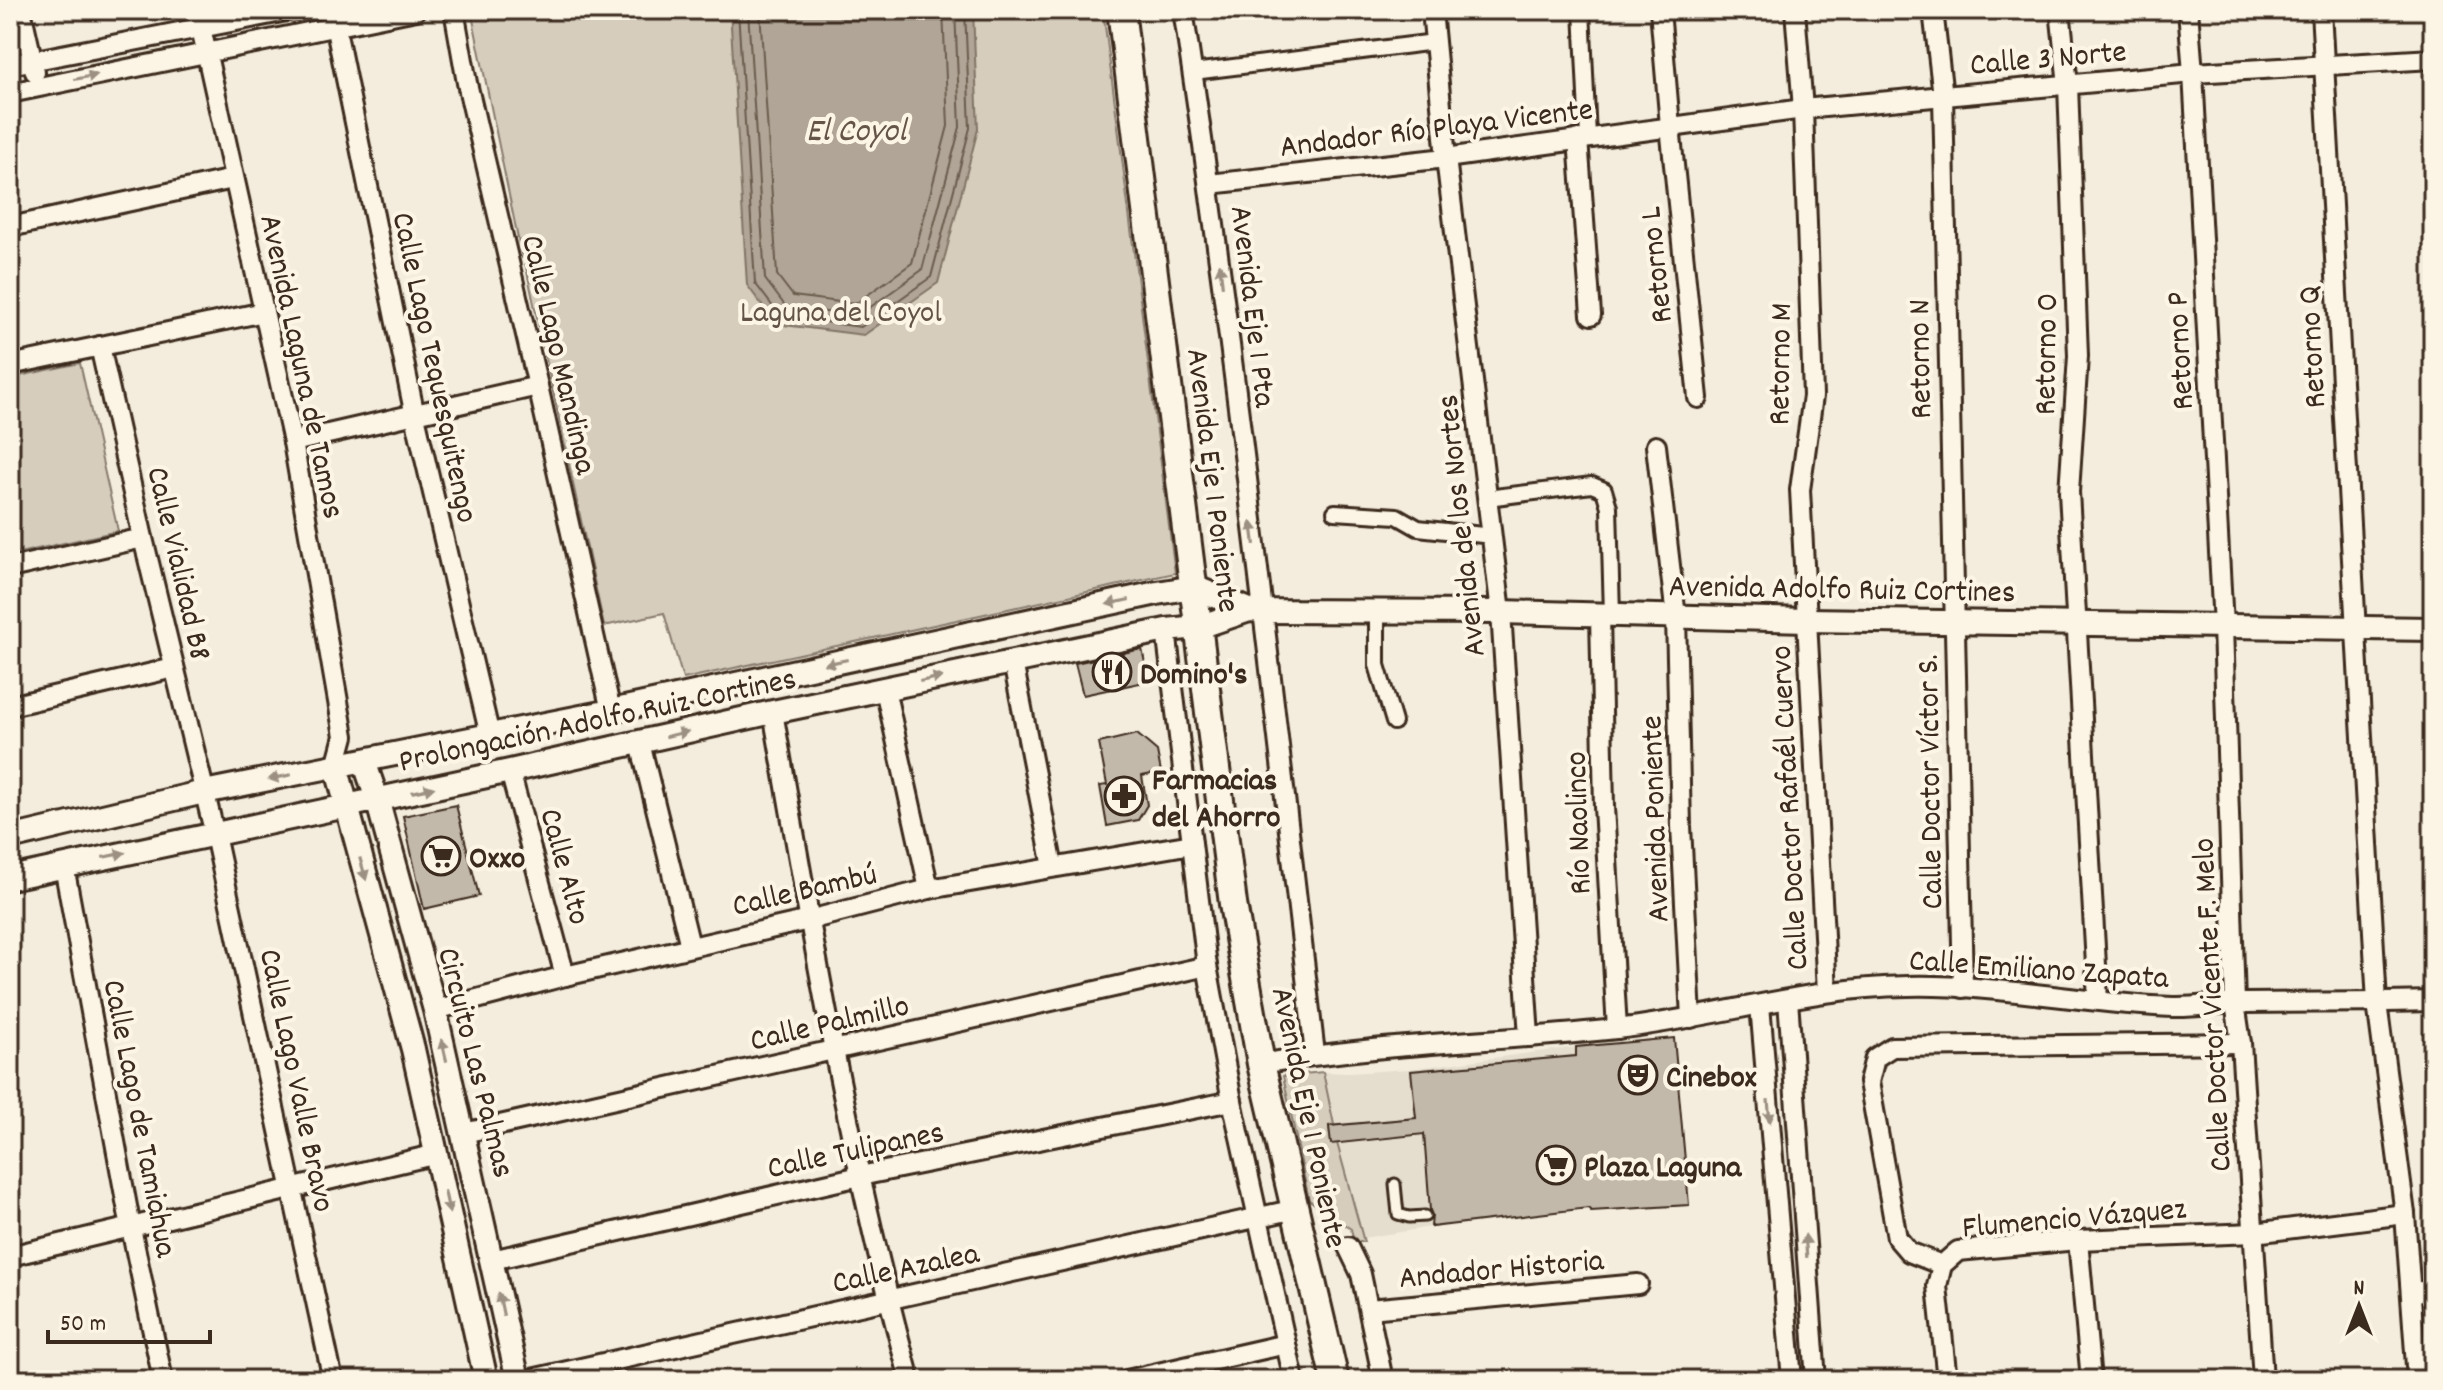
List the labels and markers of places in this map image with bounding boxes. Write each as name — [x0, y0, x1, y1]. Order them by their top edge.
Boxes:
restaurant icon: Domino's — [1091, 651, 1133, 693]
place label: Domino's — [1140, 654, 1247, 700]
place label: Farmacias del Ahorro — [1152, 760, 1280, 843]
pharmacy icon: Farmacias del Ahorro — [1103, 775, 1145, 817]
supermarket icon: Oxxo — [420, 835, 462, 877]
place label: Oxxo — [469, 838, 525, 884]
theatre icon: Cinebox — [1617, 1054, 1659, 1096]
place label: Cinebox — [1666, 1057, 1757, 1103]
supermarket icon: Plaza Laguna — [1535, 1144, 1577, 1186]
place label: Plaza Laguna — [1584, 1147, 1742, 1193]

